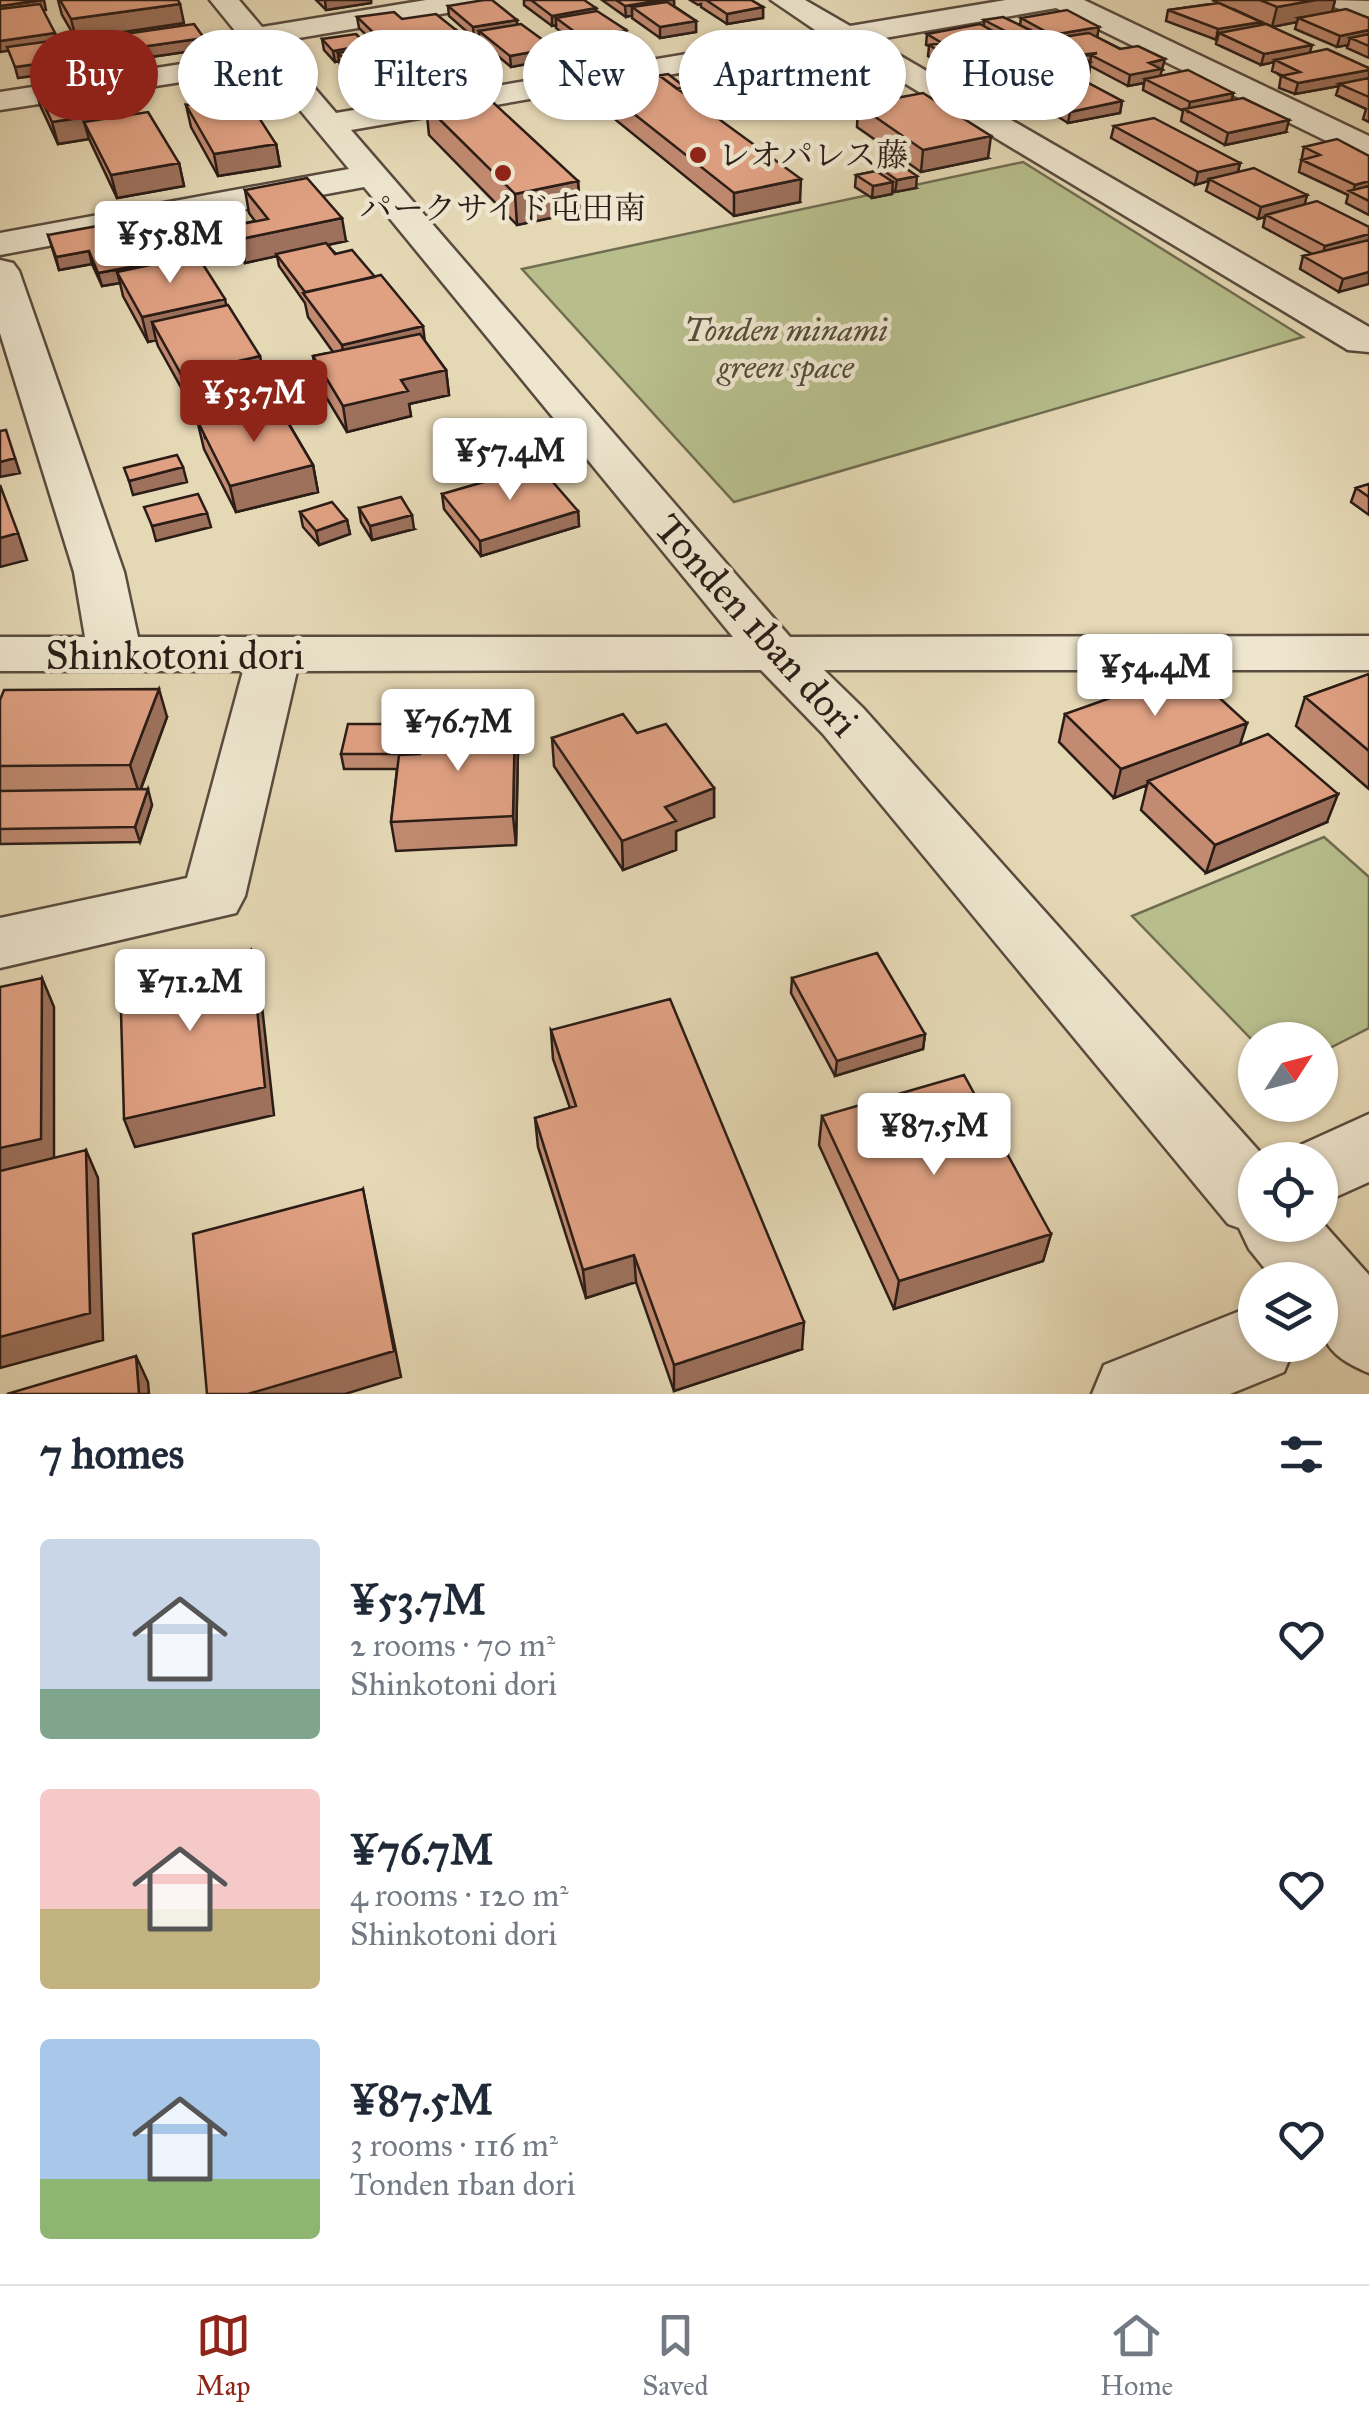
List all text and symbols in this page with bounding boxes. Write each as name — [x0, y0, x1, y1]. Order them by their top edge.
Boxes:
chip: Buy — [30, 30, 158, 120]
chip: Rent — [178, 30, 318, 120]
chip: Filters — [338, 30, 503, 120]
chip: New — [523, 30, 659, 120]
chip: Apartment — [679, 30, 906, 120]
chip: House — [926, 30, 1090, 120]
place label: レオパレス藤 — [718, 136, 908, 175]
marker: レオパレス藤 — [687, 144, 709, 166]
marker: パークサイド屯田南 — [492, 162, 514, 184]
place label: パークサイド屯田南 — [360, 189, 646, 228]
pin: ¥55.8M — [89, 201, 251, 286]
text: ¥55.8M — [117, 214, 223, 253]
park label: Tonden minami green space — [684, 311, 888, 387]
pin: ¥53.7M — [173, 360, 335, 445]
text: ¥53.7M — [202, 373, 306, 412]
pin: ¥57.4M — [429, 418, 591, 503]
text: ¥57.4M — [455, 431, 565, 470]
street label: Tonden 1ban dori — [644, 504, 869, 746]
street label: Shinkotoni dori — [46, 631, 304, 680]
pin: ¥54.4M — [1074, 634, 1236, 719]
text: ¥54.4M — [1099, 647, 1211, 686]
pin: ¥76.7M — [377, 689, 539, 774]
text: ¥76.7M — [403, 702, 513, 741]
pin: ¥71.2M — [109, 949, 271, 1034]
text: ¥71.2M — [137, 962, 243, 1001]
north arrow — [1238, 1022, 1338, 1122]
map controls — [1238, 1022, 1338, 1362]
pin: ¥87.5M — [853, 1093, 1015, 1178]
text: ¥87.5M — [880, 1106, 988, 1145]
button: locate — [1238, 1142, 1338, 1242]
button: layers — [1238, 1262, 1338, 1362]
icon: filters — [1274, 1427, 1329, 1482]
text: 7 homes — [40, 1428, 184, 1480]
text: ¥53.7M — [350, 1574, 486, 1626]
icon: home — [120, 1579, 240, 1699]
icon: heart — [1274, 1612, 1329, 1667]
text: 2 rooms · 70 m² — [350, 1626, 555, 1665]
text: Shinkotoni dori — [350, 1665, 557, 1704]
text: ¥76.7M — [350, 1824, 493, 1876]
icon: home — [120, 1829, 240, 1949]
icon: heart — [1274, 1862, 1329, 1917]
text: 4 rooms · 120 m² — [350, 1876, 569, 1915]
text: Shinkotoni dori — [350, 1915, 557, 1954]
text: ¥87.5M — [350, 2074, 493, 2126]
icon: home — [120, 2079, 240, 2199]
icon: heart — [1274, 2112, 1329, 2167]
text: 3 rooms · 116 m² — [350, 2126, 558, 2165]
text: Tonden 1ban dori — [350, 2165, 576, 2204]
tab: Map — [196, 2308, 251, 2403]
tab: Saved — [642, 2308, 709, 2403]
tab: Home — [1100, 2308, 1173, 2403]

